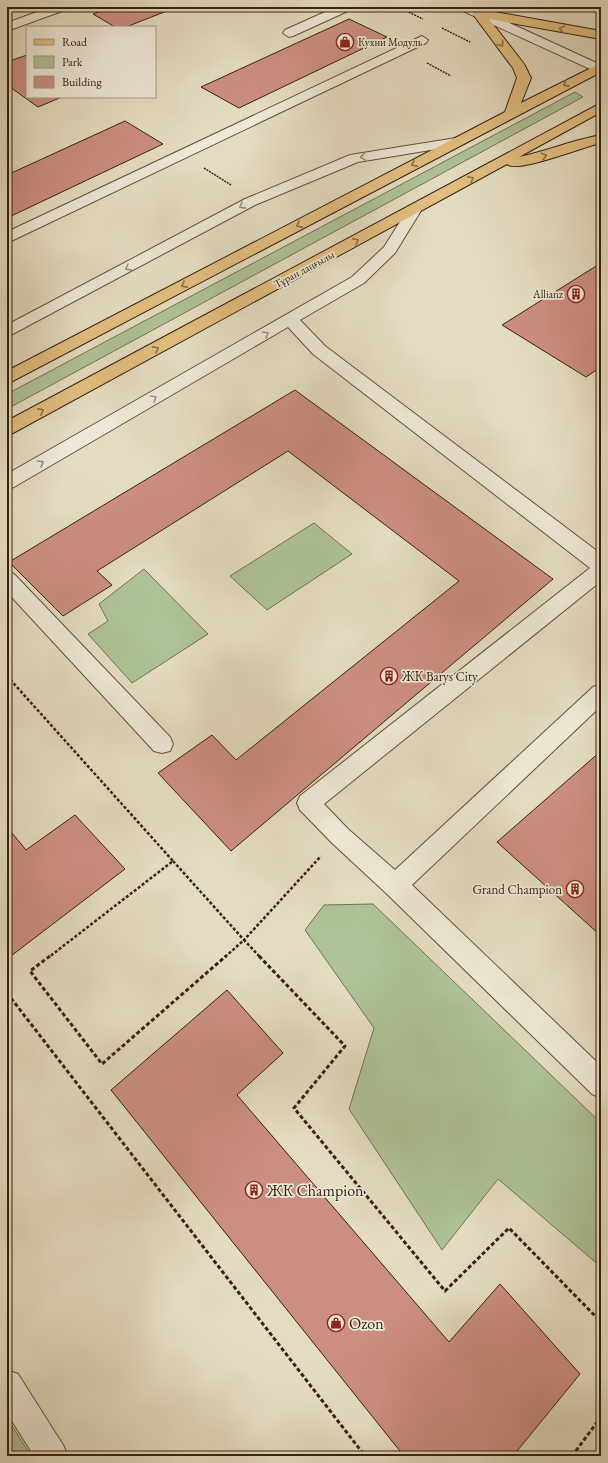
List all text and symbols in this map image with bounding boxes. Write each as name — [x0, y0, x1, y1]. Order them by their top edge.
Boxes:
legend — [26, 26, 156, 98]
one-way arrow — [559, 26, 566, 34]
shop icon: Кухни Модуль — [335, 32, 355, 52]
text: Road — [62, 34, 88, 50]
place label: Кухни Модуль — [358, 35, 423, 49]
one-way arrow — [496, 39, 503, 46]
text: Park — [62, 54, 83, 70]
text: Building — [62, 74, 103, 90]
one-way arrow — [563, 80, 570, 87]
one-way arrow — [360, 152, 366, 161]
one-way arrow — [541, 152, 548, 161]
one-way arrow — [411, 160, 418, 167]
one-way arrow — [466, 176, 474, 183]
one-way arrow — [239, 201, 247, 208]
one-way arrow — [296, 220, 303, 227]
one-way arrow — [352, 238, 360, 245]
street label: Тұран даңғылы — [271, 247, 337, 291]
one-way arrow — [125, 263, 132, 270]
one-way arrow — [180, 280, 188, 288]
building icon: Allianz — [566, 284, 586, 304]
place label: Allianz — [532, 287, 564, 301]
one-way arrow — [262, 331, 270, 338]
one-way arrow — [152, 346, 159, 354]
one-way arrow — [150, 396, 157, 403]
one-way arrow — [37, 408, 44, 415]
one-way arrow — [37, 460, 44, 468]
building icon: ЖК Barys City — [379, 666, 399, 686]
place label: ЖК Barys City — [401, 668, 478, 685]
building icon: Grand Champion — [565, 879, 585, 899]
place label: Grand Champion — [472, 881, 562, 898]
building icon: ЖК Champion — [244, 1180, 264, 1200]
place label: ЖК Champion — [266, 1180, 364, 1201]
shop icon: Ozon — [326, 1313, 346, 1333]
place label: Ozon — [349, 1313, 384, 1334]

